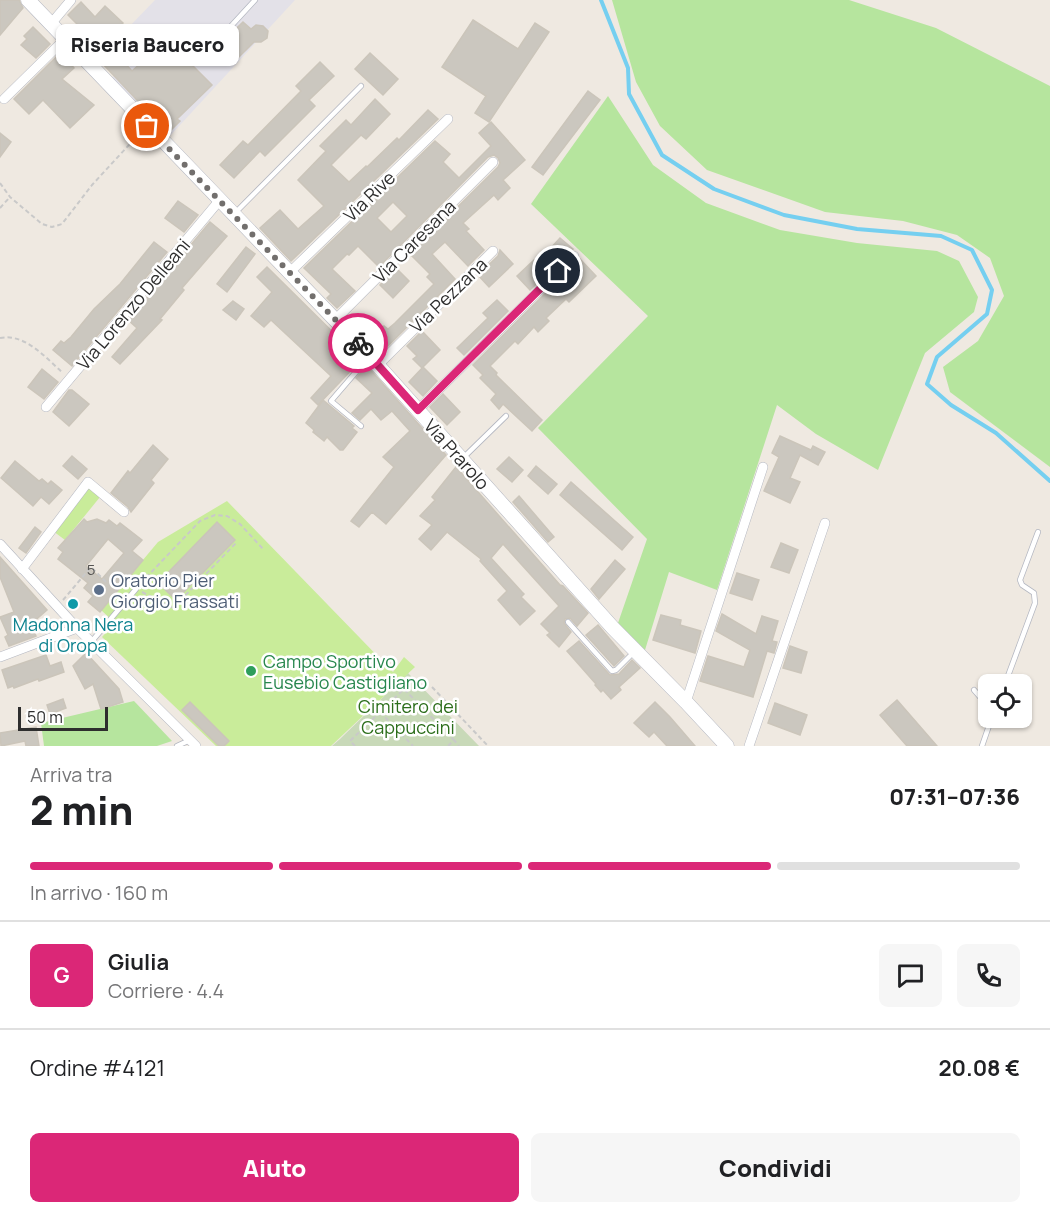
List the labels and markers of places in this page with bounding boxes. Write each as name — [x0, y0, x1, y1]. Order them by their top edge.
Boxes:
callout: Riseria Baucero — [56, 24, 238, 66]
pin — [121, 100, 172, 151]
pin — [532, 245, 583, 296]
place label: Oratorio Pier Giorgio Frassati — [111, 568, 239, 613]
marker: Oratorio Pier Giorgio Frassati — [92, 583, 106, 597]
marker: Madonna Nera di Oropa — [66, 597, 80, 611]
place label: Madonna Nera di Oropa — [13, 612, 133, 657]
place label: Campo Sportivo Eusebio Castigliano — [263, 649, 427, 694]
marker: Campo Sportivo Eusebio Castigliano — [244, 664, 258, 678]

